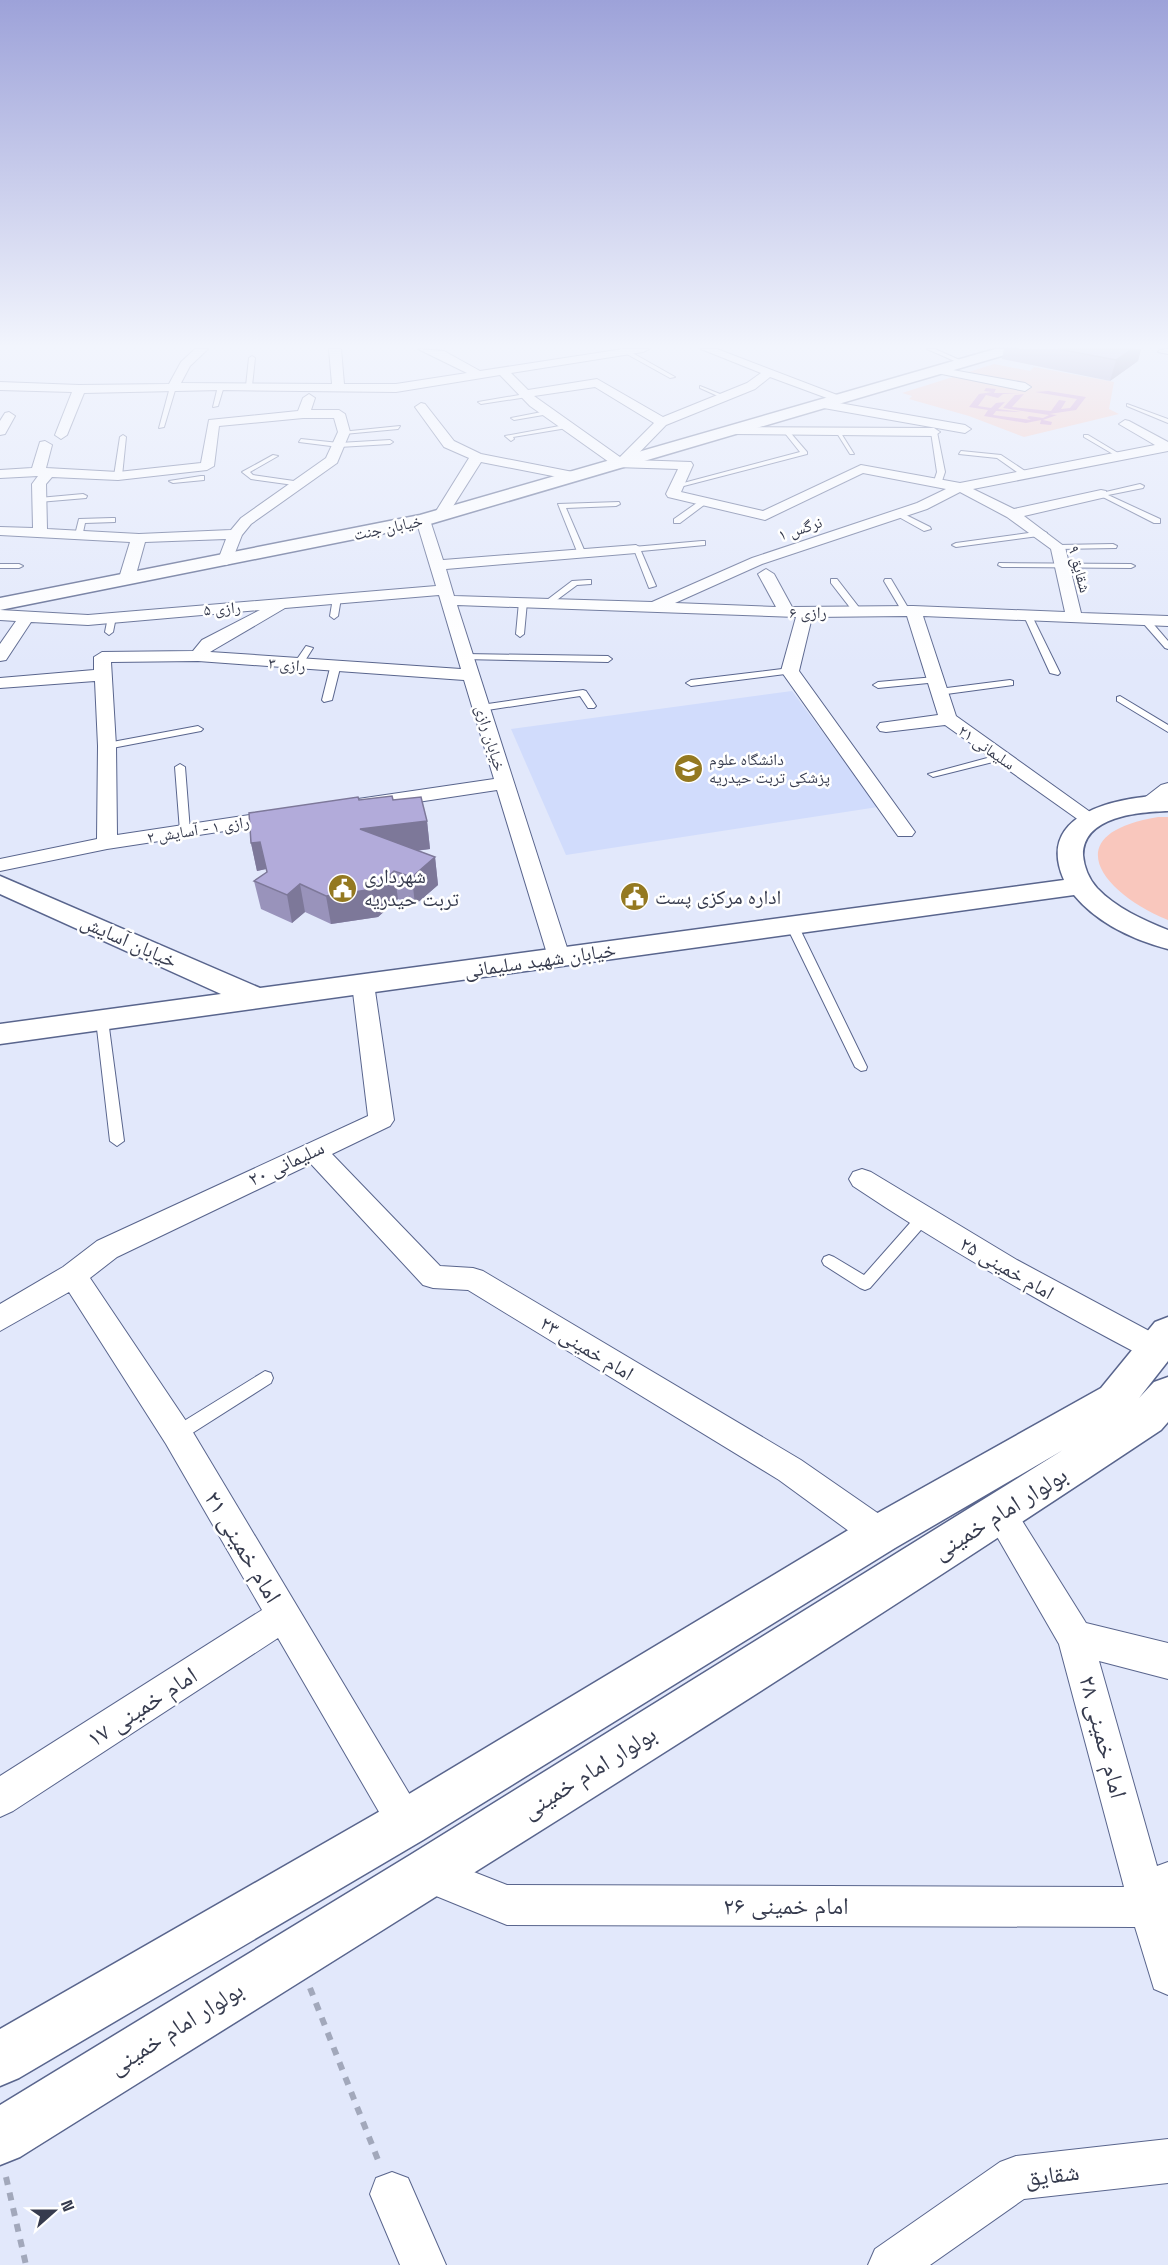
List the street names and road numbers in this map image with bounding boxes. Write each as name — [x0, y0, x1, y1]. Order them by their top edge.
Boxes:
street label: خیابان جنت — [352, 510, 424, 545]
street label: نرگس ۱ — [775, 512, 825, 545]
street label: شقایق ۹ — [1063, 543, 1096, 595]
street label: رازی ۵ — [203, 596, 242, 621]
street label: رازی ۶ — [789, 602, 827, 623]
street label: رازی ۳ — [267, 652, 306, 677]
street label: خیابان رازی — [471, 703, 510, 774]
street label: سلیمانی ۲۱ — [954, 720, 1019, 775]
street label: رازی ۱ - آسایش ۲ — [145, 811, 251, 848]
street label: خیابان آسایش — [77, 908, 181, 974]
street label: خیابان شهید سلیمانی — [463, 936, 618, 984]
street label: سلیمانی ۲۰ — [244, 1134, 328, 1192]
street label: امام خمینی ۲۵ — [955, 1231, 1059, 1306]
street label: امام خمینی ۲۳ — [535, 1310, 639, 1387]
street label: بولوار امام خمینی — [927, 1459, 1073, 1567]
street label: امام خمینی ۲۱ — [197, 1485, 289, 1609]
street label: امام خمینی ۱۷ — [81, 1659, 203, 1755]
street label: امام خمینی ۲۸ — [1071, 1672, 1135, 1802]
street label: بولوار امام خمینی — [516, 1718, 662, 1826]
street label: امام خمینی ۲۶ — [723, 1890, 849, 1922]
street label: بولوار امام خمینی — [103, 1974, 249, 2082]
street label: شقایق — [1023, 2156, 1081, 2193]

